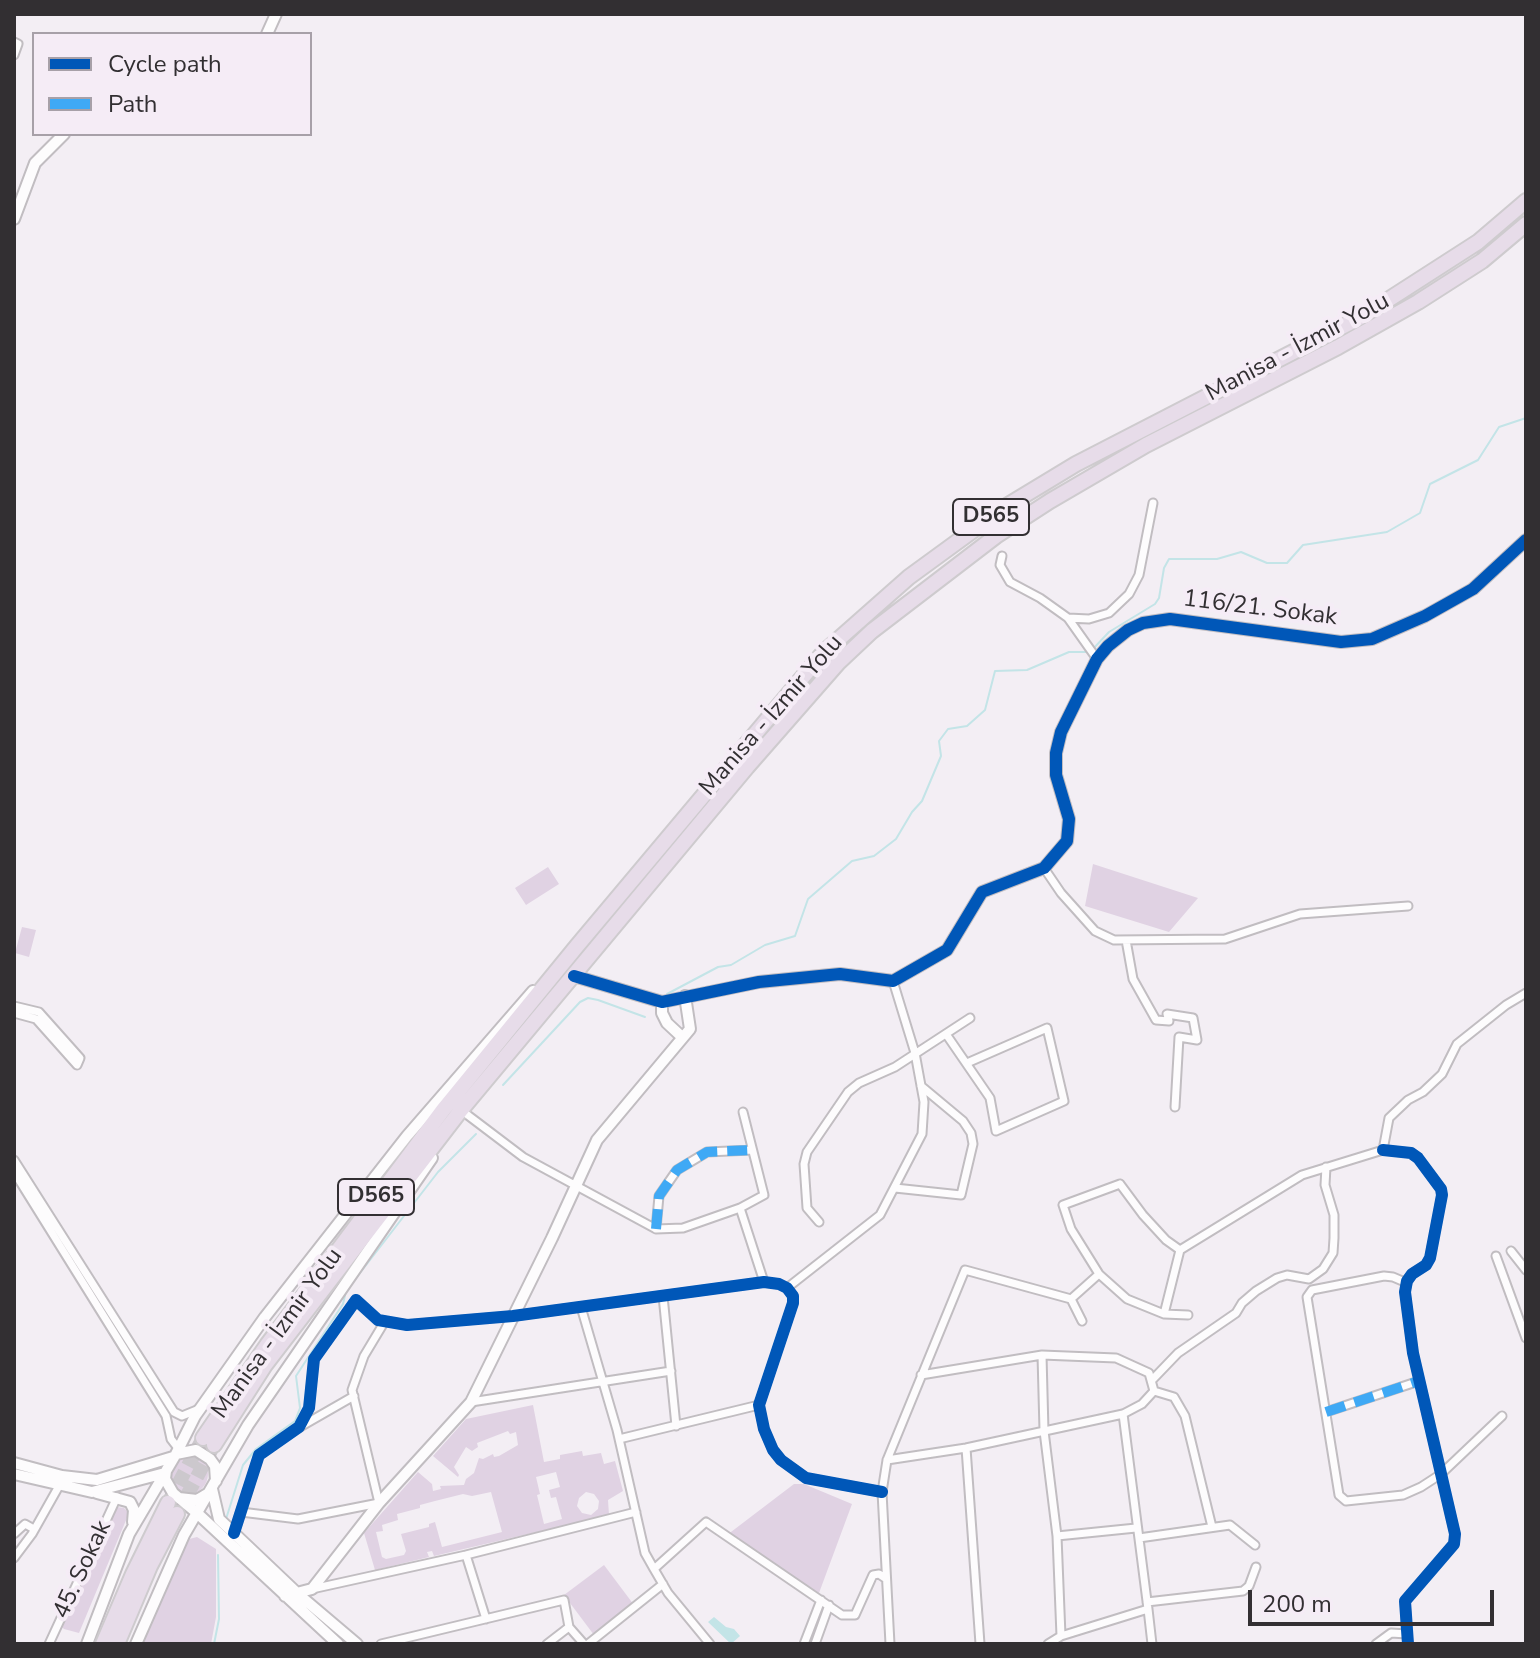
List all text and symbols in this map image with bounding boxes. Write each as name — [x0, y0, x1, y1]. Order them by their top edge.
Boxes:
legend — [32, 32, 312, 136]
text: Cycle path — [108, 48, 222, 80]
text: Path — [108, 88, 157, 120]
street label: Manisa - İzmir Yolu — [1201, 287, 1395, 409]
road number: D565 — [953, 499, 1029, 535]
street label: 116/21. Sokak — [1181, 585, 1339, 633]
street label: Manisa - İzmir Yolu — [694, 630, 850, 802]
road number: D565 — [338, 1179, 414, 1215]
street label: Manisa - İzmir Yolu — [206, 1243, 350, 1425]
street label: 45. Sokak — [48, 1516, 118, 1624]
scale bar — [1252, 1574, 1498, 1624]
text: 200 m — [1262, 1588, 1332, 1620]

